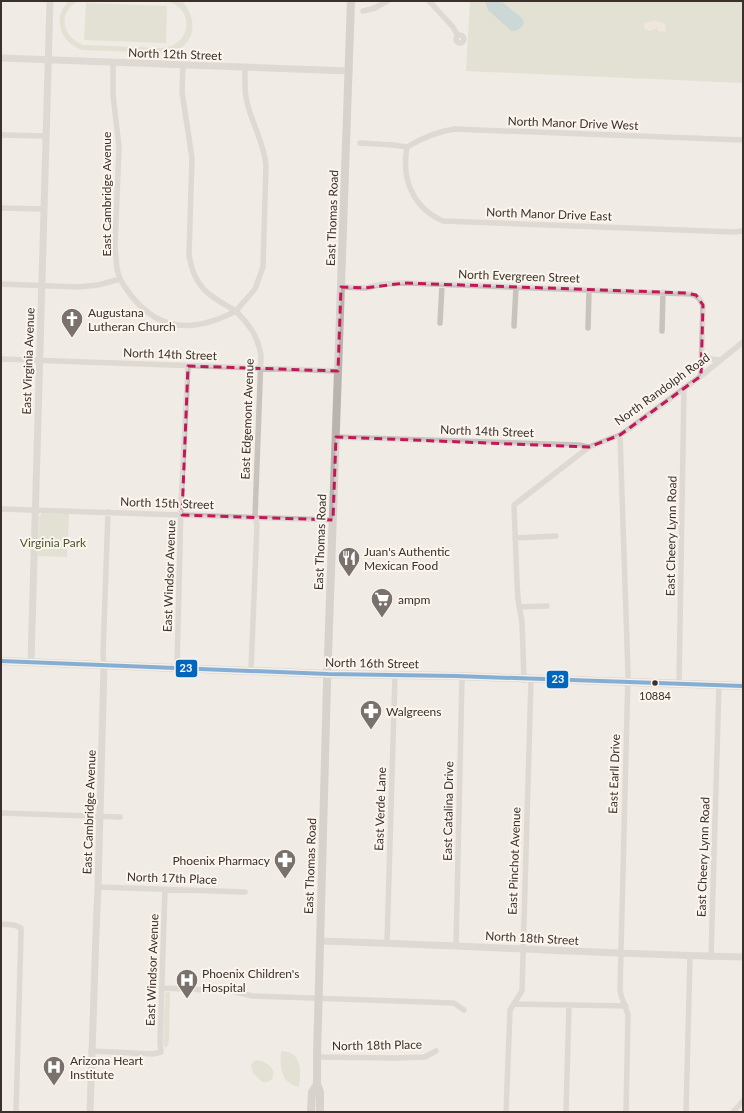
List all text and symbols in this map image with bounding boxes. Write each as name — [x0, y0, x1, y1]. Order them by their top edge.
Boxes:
street label: North 12th Street — [128, 45, 223, 63]
street label: North Manor Drive West — [507, 113, 639, 133]
street label: East Cambridge Avenue — [99, 132, 114, 256]
street label: East Thomas Road — [323, 170, 341, 266]
street label: North Manor Drive East — [486, 204, 613, 224]
street label: North Evergreen Street — [458, 266, 581, 286]
place label: Augustana Lutheran Church — [88, 305, 176, 334]
church icon: Augustana Lutheran Church — [59, 306, 85, 339]
street label: East Virginia Avenue — [19, 307, 37, 415]
street label: North 14th Street — [123, 345, 218, 363]
street label: North Randolph Road — [612, 349, 712, 429]
street label: East Edgemont Avenue — [237, 358, 257, 480]
street label: North 14th Street — [440, 422, 535, 440]
street label: East Cheery Lynn Road — [662, 476, 680, 596]
street label: North 15th Street — [120, 494, 215, 512]
street label: East Thomas Road — [311, 494, 329, 590]
street label: East Windsor Avenue — [160, 520, 178, 632]
park label: Virginia Park — [20, 535, 87, 550]
place label: Juan's Authentic Mexican Food — [364, 544, 450, 573]
restaurant icon: Juan's Authentic Mexican Food — [336, 545, 362, 578]
supermarket icon: ampm — [369, 586, 395, 619]
place label: ampm — [398, 592, 431, 607]
street label: North 16th Street — [325, 655, 420, 671]
line badge: 23 — [175, 659, 198, 678]
text: 23 — [180, 661, 192, 674]
line badge: 23 — [546, 670, 569, 689]
text: 23 — [552, 672, 564, 685]
marker: 10884 — [650, 678, 660, 688]
place label: 10884 — [639, 689, 672, 702]
pharmacy icon: Walgreens — [358, 698, 384, 731]
place label: Walgreens — [386, 704, 441, 719]
street label: East Earll Drive — [605, 734, 623, 814]
street label: East Cambridge Avenue — [79, 749, 99, 875]
street label: East Catalina Drive — [440, 761, 456, 861]
street label: East Verde Lane — [371, 767, 389, 851]
street label: East Cheery Lynn Road — [693, 797, 713, 917]
street label: East Pinchot Avenue — [505, 807, 523, 915]
street label: East Thomas Road — [301, 818, 319, 914]
pharmacy icon: Phoenix Pharmacy — [272, 847, 298, 880]
place label: Phoenix Pharmacy — [172, 853, 271, 868]
street label: North 17th Place — [127, 869, 217, 887]
street label: East Windsor Avenue — [143, 914, 161, 1026]
street label: North 18th Street — [485, 928, 580, 948]
place label: Phoenix Children's Hospital — [202, 966, 299, 995]
hospital icon: Phoenix Children's Hospital — [174, 967, 200, 1000]
street label: North 18th Place — [332, 1037, 422, 1053]
place label: Arizona Heart Institute — [70, 1053, 144, 1082]
hospital icon: Arizona Heart Institute — [41, 1054, 67, 1087]

